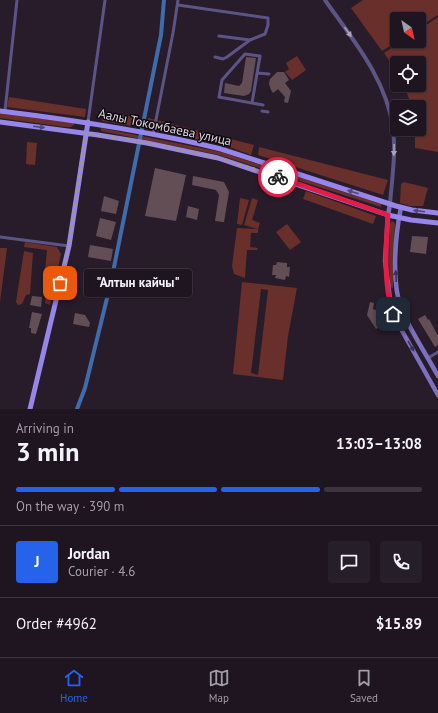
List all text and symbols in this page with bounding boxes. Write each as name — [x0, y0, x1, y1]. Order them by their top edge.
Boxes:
north arrow — [390, 12, 426, 48]
map controls — [390, 12, 426, 136]
one-way arrow — [344, 27, 352, 37]
button: locate — [390, 56, 426, 92]
button: layers — [390, 100, 426, 136]
street label: Аалы Токомбаева улица — [97, 105, 233, 149]
one-way arrow — [33, 124, 45, 130]
one-way arrow — [390, 144, 397, 156]
courier — [258, 157, 298, 197]
icon: bike — [267, 166, 289, 188]
one-way arrow — [347, 188, 359, 194]
one-way arrow — [413, 208, 425, 214]
pin — [43, 266, 77, 300]
callout: "Алтын кайчы" — [84, 269, 192, 297]
one-way arrow — [393, 270, 400, 283]
icon: bag — [49, 272, 71, 294]
text: "Алтын кайчы" — [96, 274, 180, 291]
pin — [376, 297, 410, 331]
icon: home — [382, 303, 404, 325]
one-way arrow — [407, 340, 414, 352]
text: Arriving in — [16, 420, 74, 437]
text: 13:03–13:08 — [336, 434, 422, 453]
text: 3 min — [16, 435, 79, 468]
text: On the way · 390 m — [16, 498, 124, 515]
button: chat — [328, 541, 370, 583]
button: phone — [380, 541, 422, 583]
text: Jordan — [68, 544, 110, 563]
text: J — [34, 552, 40, 571]
text: Courier · 4.6 — [68, 563, 135, 580]
text: Order #4962 — [16, 614, 97, 633]
text: $15.89 — [376, 614, 422, 633]
tab: Home — [60, 667, 88, 705]
tab: Map — [208, 667, 230, 705]
tab: Saved — [350, 667, 378, 705]

